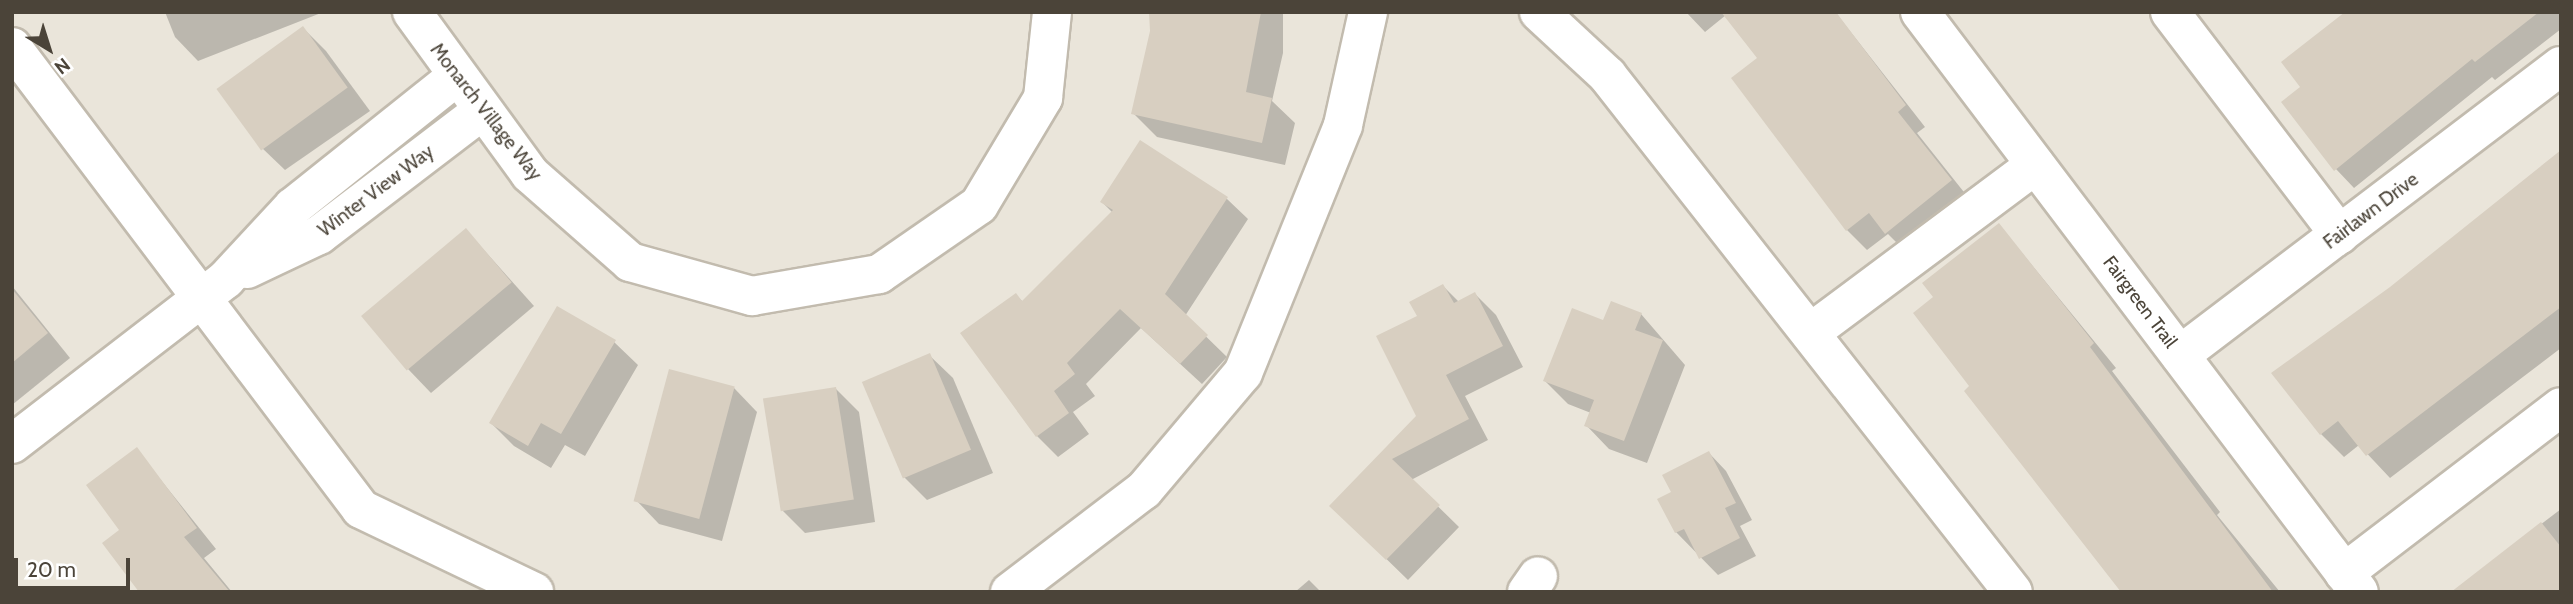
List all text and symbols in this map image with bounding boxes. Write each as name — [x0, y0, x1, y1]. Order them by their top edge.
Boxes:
north arrow — [14, 14, 84, 84]
street label: Monarch Village Way — [425, 39, 547, 185]
text: N — [50, 53, 75, 79]
street label: Winter View Way — [314, 140, 438, 242]
street label: Fairlawn Drive — [2319, 168, 2423, 254]
street label: Fairgreen Trail — [2098, 251, 2182, 353]
scale bar — [18, 544, 133, 588]
text: 20 m — [27, 557, 76, 582]

